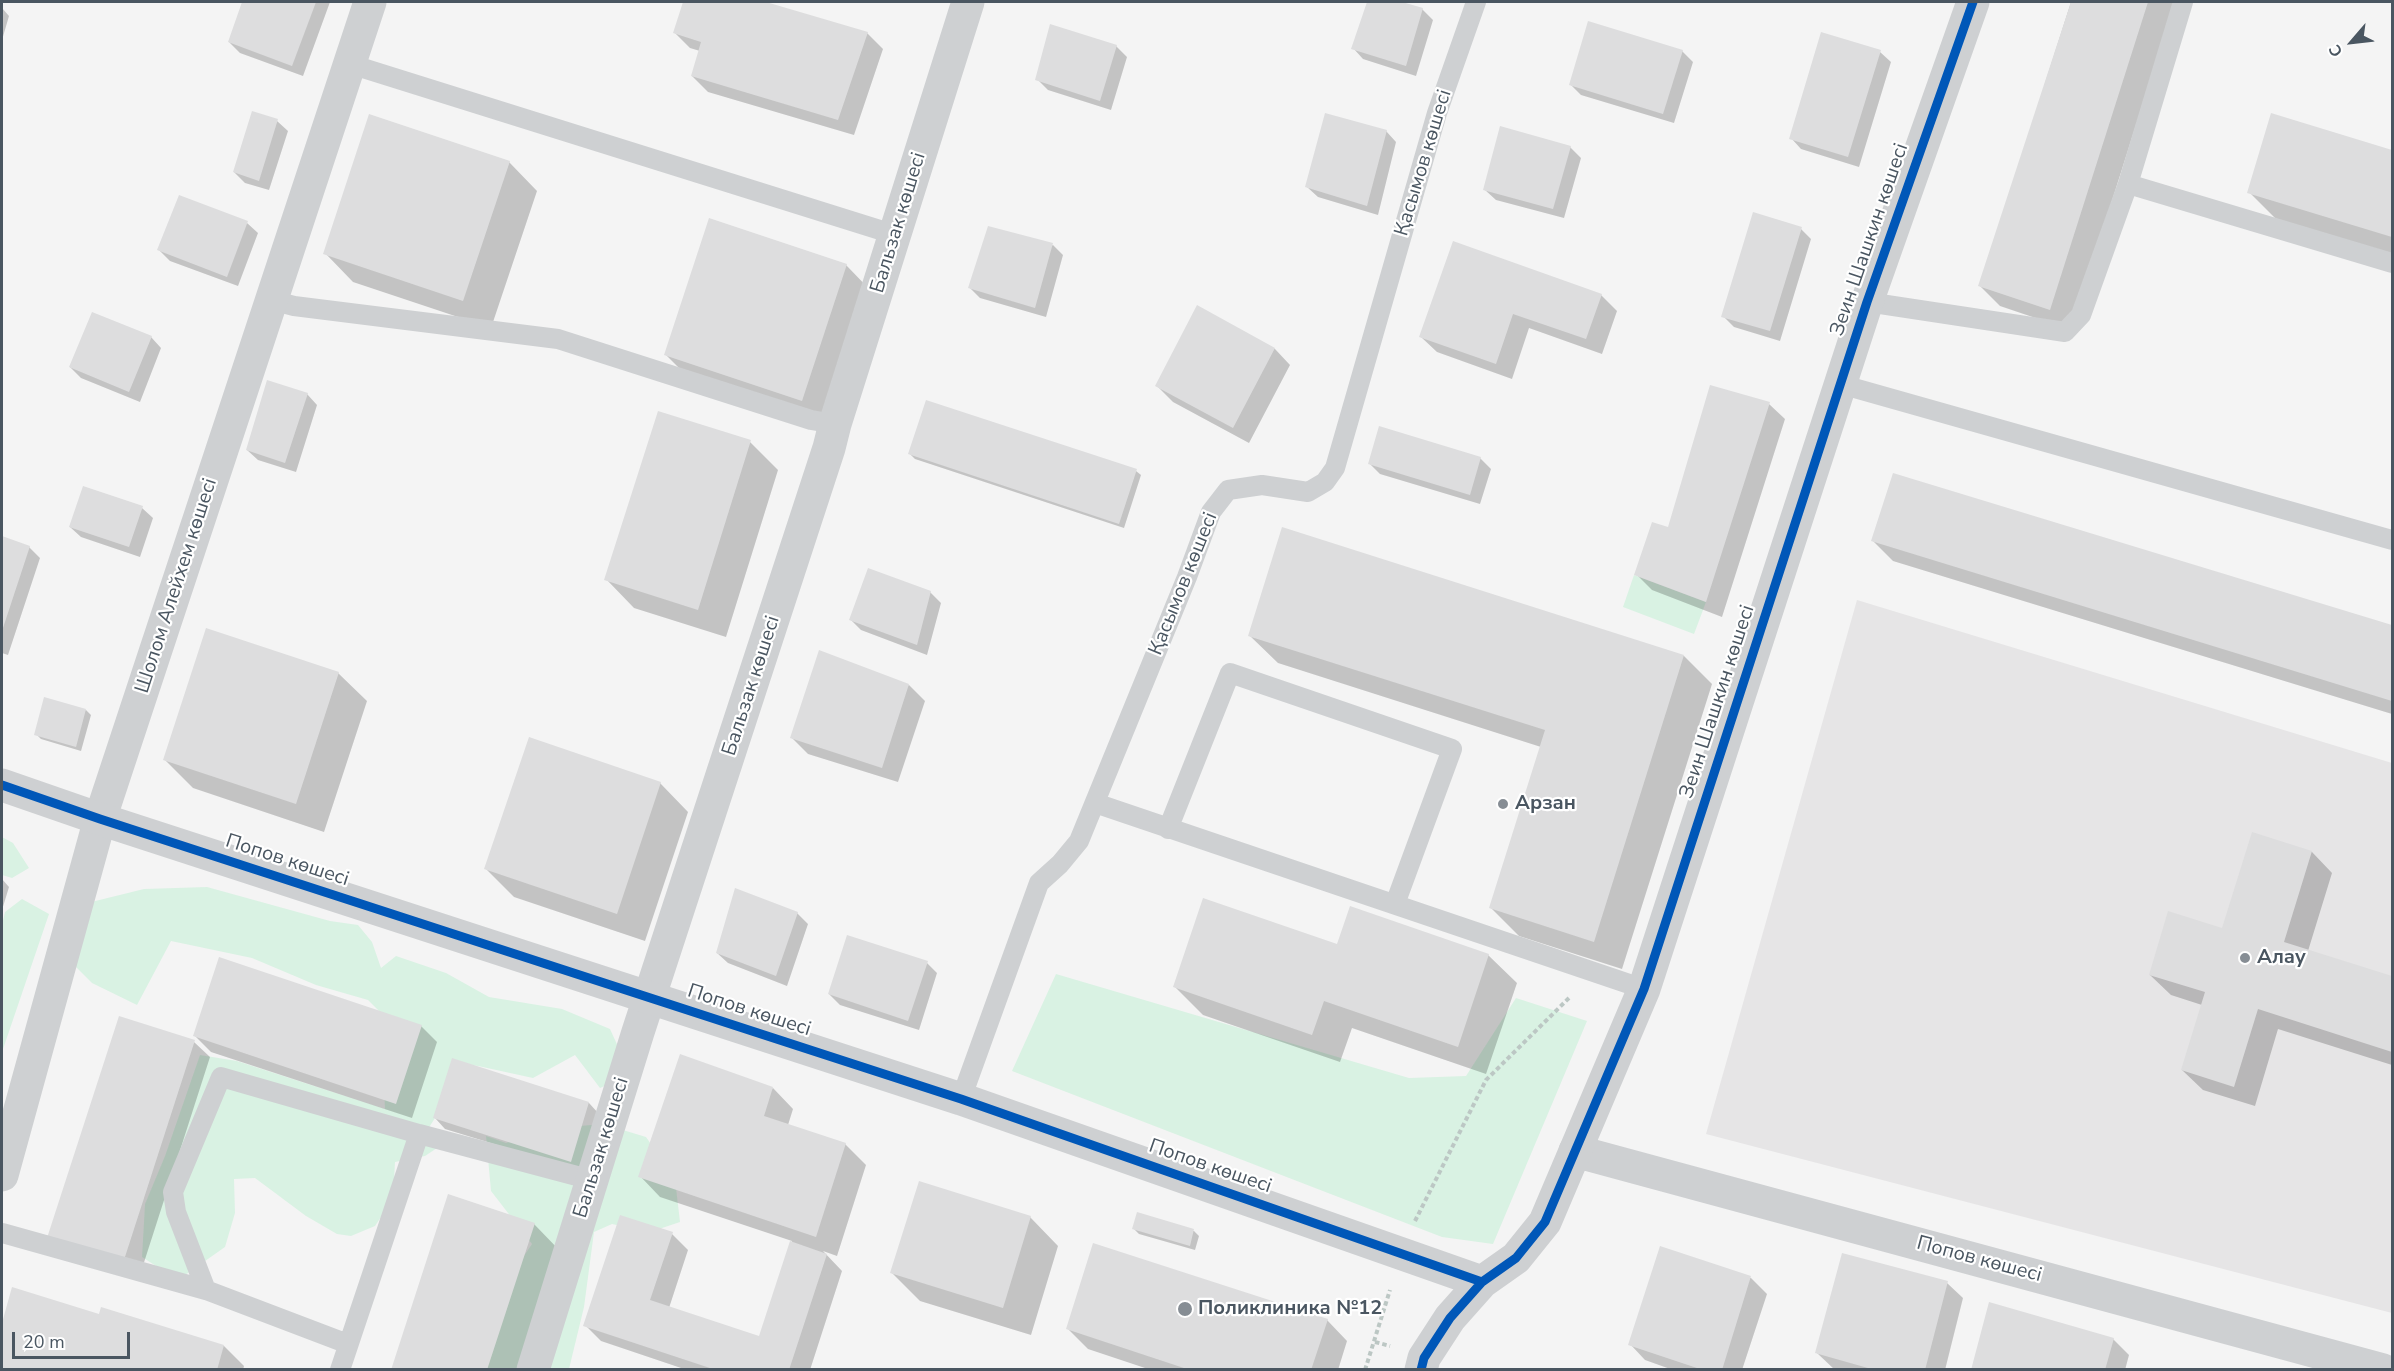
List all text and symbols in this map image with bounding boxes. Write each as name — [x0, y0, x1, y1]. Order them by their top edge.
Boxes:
north arrow — [2322, 12, 2382, 72]
text: С — [2324, 40, 2348, 60]
street label: Қасымов көшесі — [1390, 87, 1458, 239]
street label: Зеин Шашкин көшесі — [1826, 141, 1914, 339]
street label: Бальзак көшесі — [866, 150, 932, 296]
street label: Шолом Алейхем көшесі — [131, 476, 223, 696]
street label: Қасымов көшесі — [1144, 509, 1224, 659]
street label: Зеин Шашкин көшесі — [1675, 602, 1761, 802]
street label: Бальзак көшесі — [718, 613, 786, 759]
place label: Арзан — [1515, 792, 1576, 816]
marker: Арзан — [1496, 797, 1510, 811]
street label: Попов көшесі — [222, 830, 352, 892]
place label: Алау — [2257, 946, 2306, 970]
marker: Алау — [2238, 951, 2252, 965]
street label: Попов көшесі — [684, 980, 814, 1042]
street label: Бальзак көшесі — [569, 1075, 635, 1221]
street label: Попов көшесі — [1145, 1135, 1275, 1199]
street label: Попов көшесі — [1914, 1232, 2044, 1288]
place label: Поликлиника №12 — [1198, 1297, 1382, 1321]
marker: Поликлиника №12 — [1176, 1300, 1194, 1318]
scale bar — [15, 1320, 134, 1358]
text: 20 m — [23, 1330, 65, 1354]

